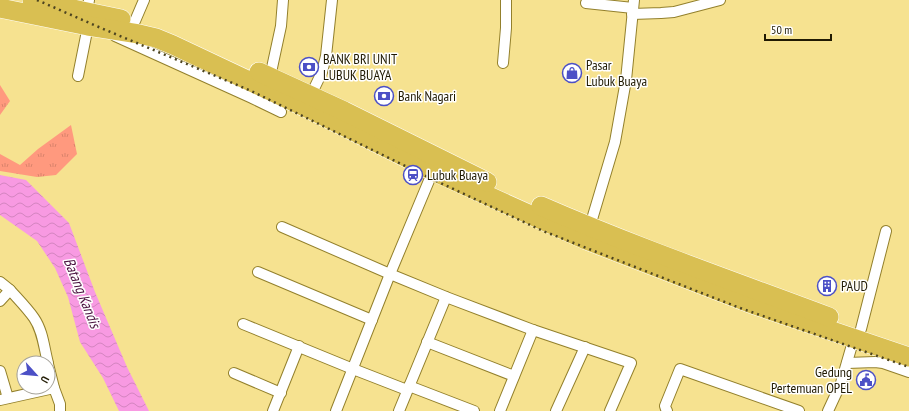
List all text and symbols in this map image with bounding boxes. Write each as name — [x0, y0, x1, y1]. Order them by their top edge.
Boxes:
scale bar — [765, 16, 831, 42]
text: 50 m — [771, 22, 792, 37]
place label: BANK BRI UNIT LUBUK BUAYA — [323, 50, 398, 84]
bank icon: BANK BRI UNIT LUBUK BUAYA — [298, 56, 320, 78]
place label: Pasar Lubuk Buaya — [586, 56, 647, 90]
shop icon: Pasar Lubuk Buaya — [561, 62, 583, 84]
bank icon: Bank Nagari — [373, 85, 395, 107]
place label: Bank Nagari — [398, 87, 456, 105]
station icon: Lubuk Buaya — [402, 164, 424, 186]
place label: Lubuk Buaya — [427, 166, 488, 184]
water label: Batang Kandis — [60, 255, 106, 332]
building icon: PAUD — [816, 275, 838, 297]
place label: PAUD — [841, 277, 868, 295]
north arrow — [16, 355, 56, 395]
place label: Gedung Pertemuan OPEL — [771, 363, 852, 397]
public building icon: Gedung Pertemuan OPEL — [855, 369, 877, 391]
text: U — [37, 374, 52, 386]

